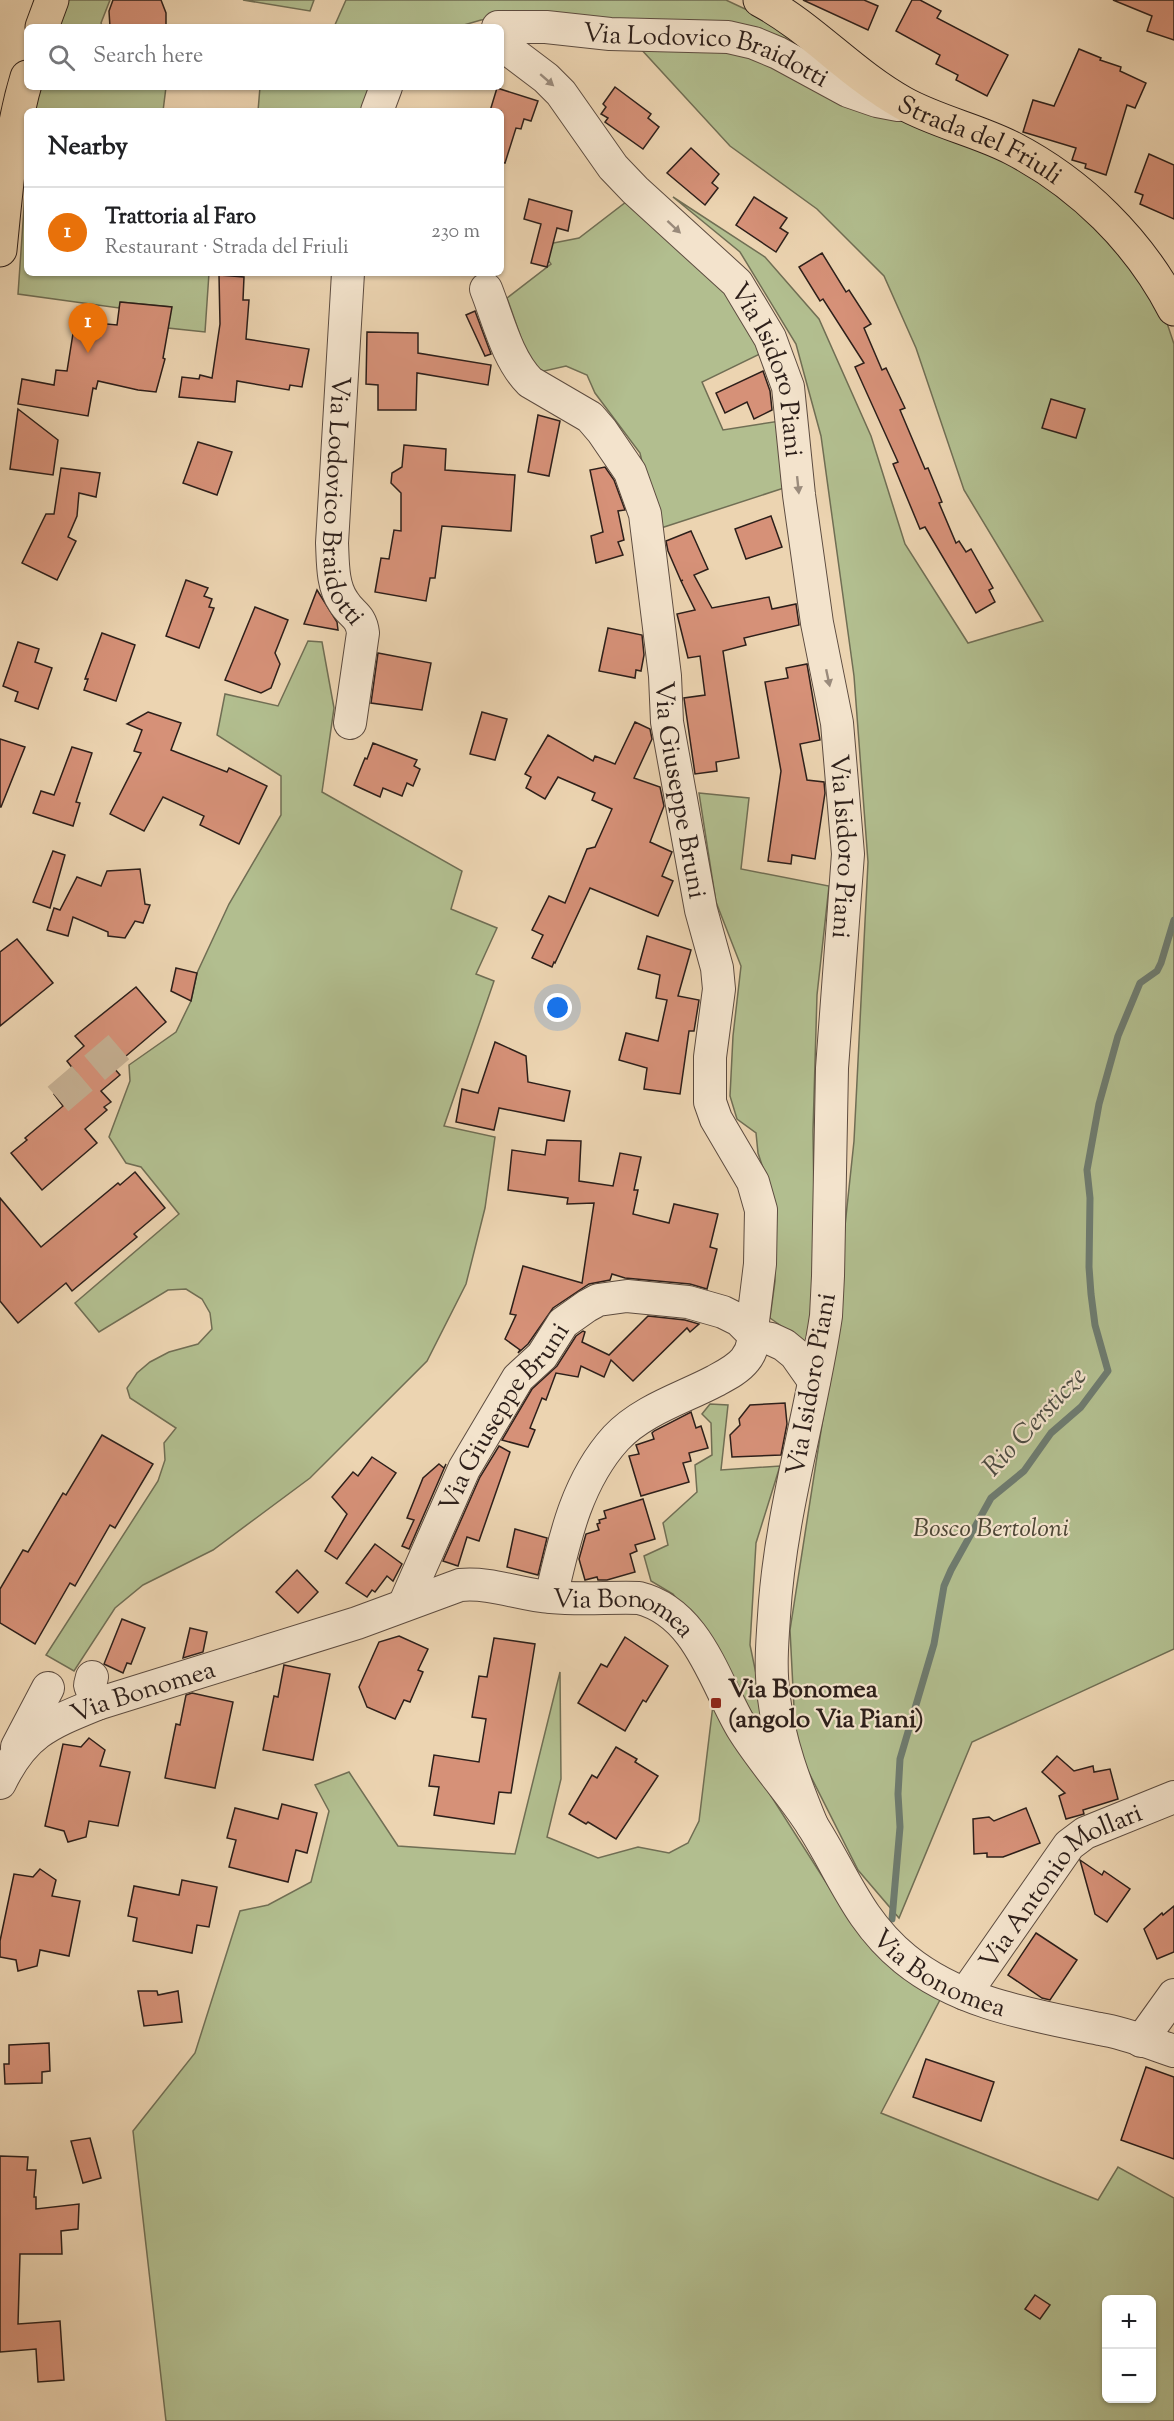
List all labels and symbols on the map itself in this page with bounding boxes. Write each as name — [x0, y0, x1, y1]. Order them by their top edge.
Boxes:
street label: Via Lodovico Braidotti — [581, 15, 835, 98]
one-way arrow — [539, 73, 554, 86]
street label: Strada del Friuli — [890, 87, 1069, 195]
one-way arrow — [666, 220, 681, 233]
street label: Via Isidoro Piani — [720, 276, 811, 459]
pin: 1 — [68, 304, 107, 353]
street label: Via Lodovico Braidotti — [311, 375, 373, 634]
one-way arrow — [793, 476, 803, 495]
one-way arrow — [824, 668, 833, 687]
street label: Via Giuseppe Bruni — [644, 680, 715, 902]
street label: Via Isidoro Piani — [819, 753, 864, 940]
your location — [543, 993, 572, 1022]
street label: Via Isidoro Piani — [778, 1290, 847, 1479]
street label: Via Giuseppe Bruni — [431, 1316, 580, 1518]
water label: Rio Cersticze — [975, 1359, 1097, 1486]
park label: Bosco Bertoloni — [913, 1511, 1069, 1548]
street label: Via Bonomea — [551, 1581, 702, 1647]
street label: Via Bonomea — [66, 1652, 220, 1734]
place label: Via Bonomea (angolo Via Piani) — [728, 1672, 924, 1739]
marker: Via Bonomea (angolo Via Piani) — [709, 1696, 723, 1710]
street label: Via Antonio Mollari — [972, 1796, 1148, 1978]
street label: Via Bonomea — [863, 1922, 1010, 2028]

